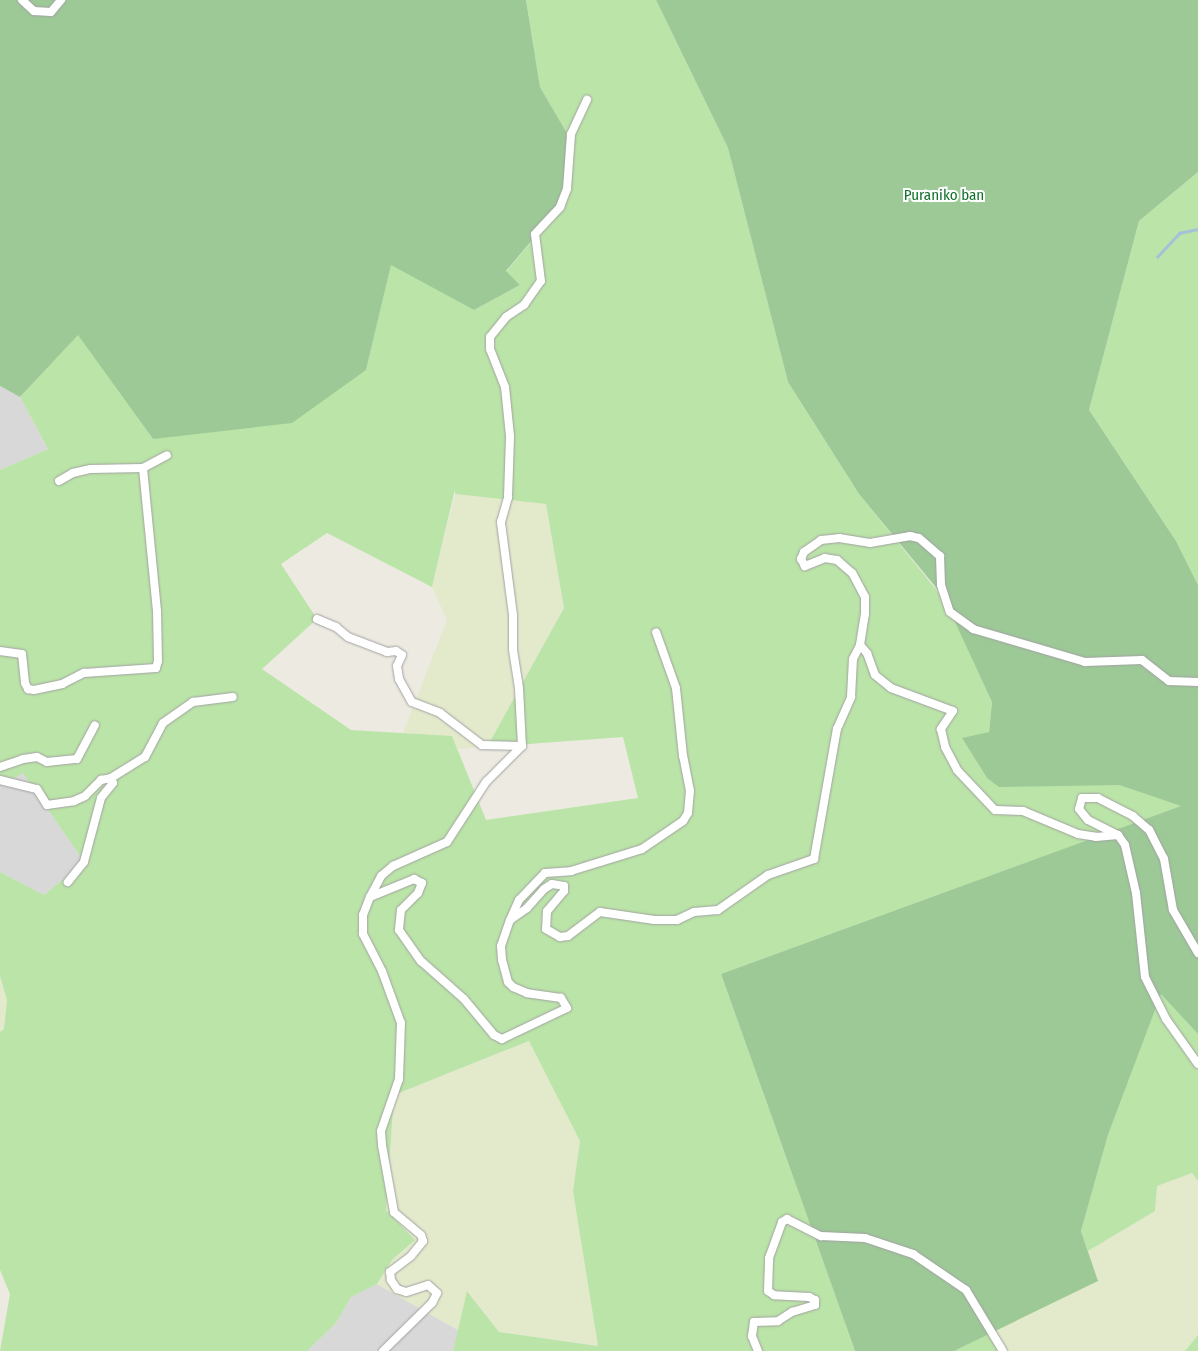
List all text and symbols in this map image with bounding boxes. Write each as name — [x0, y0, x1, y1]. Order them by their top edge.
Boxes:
park label: Puraniko ban — [904, 187, 984, 205]

